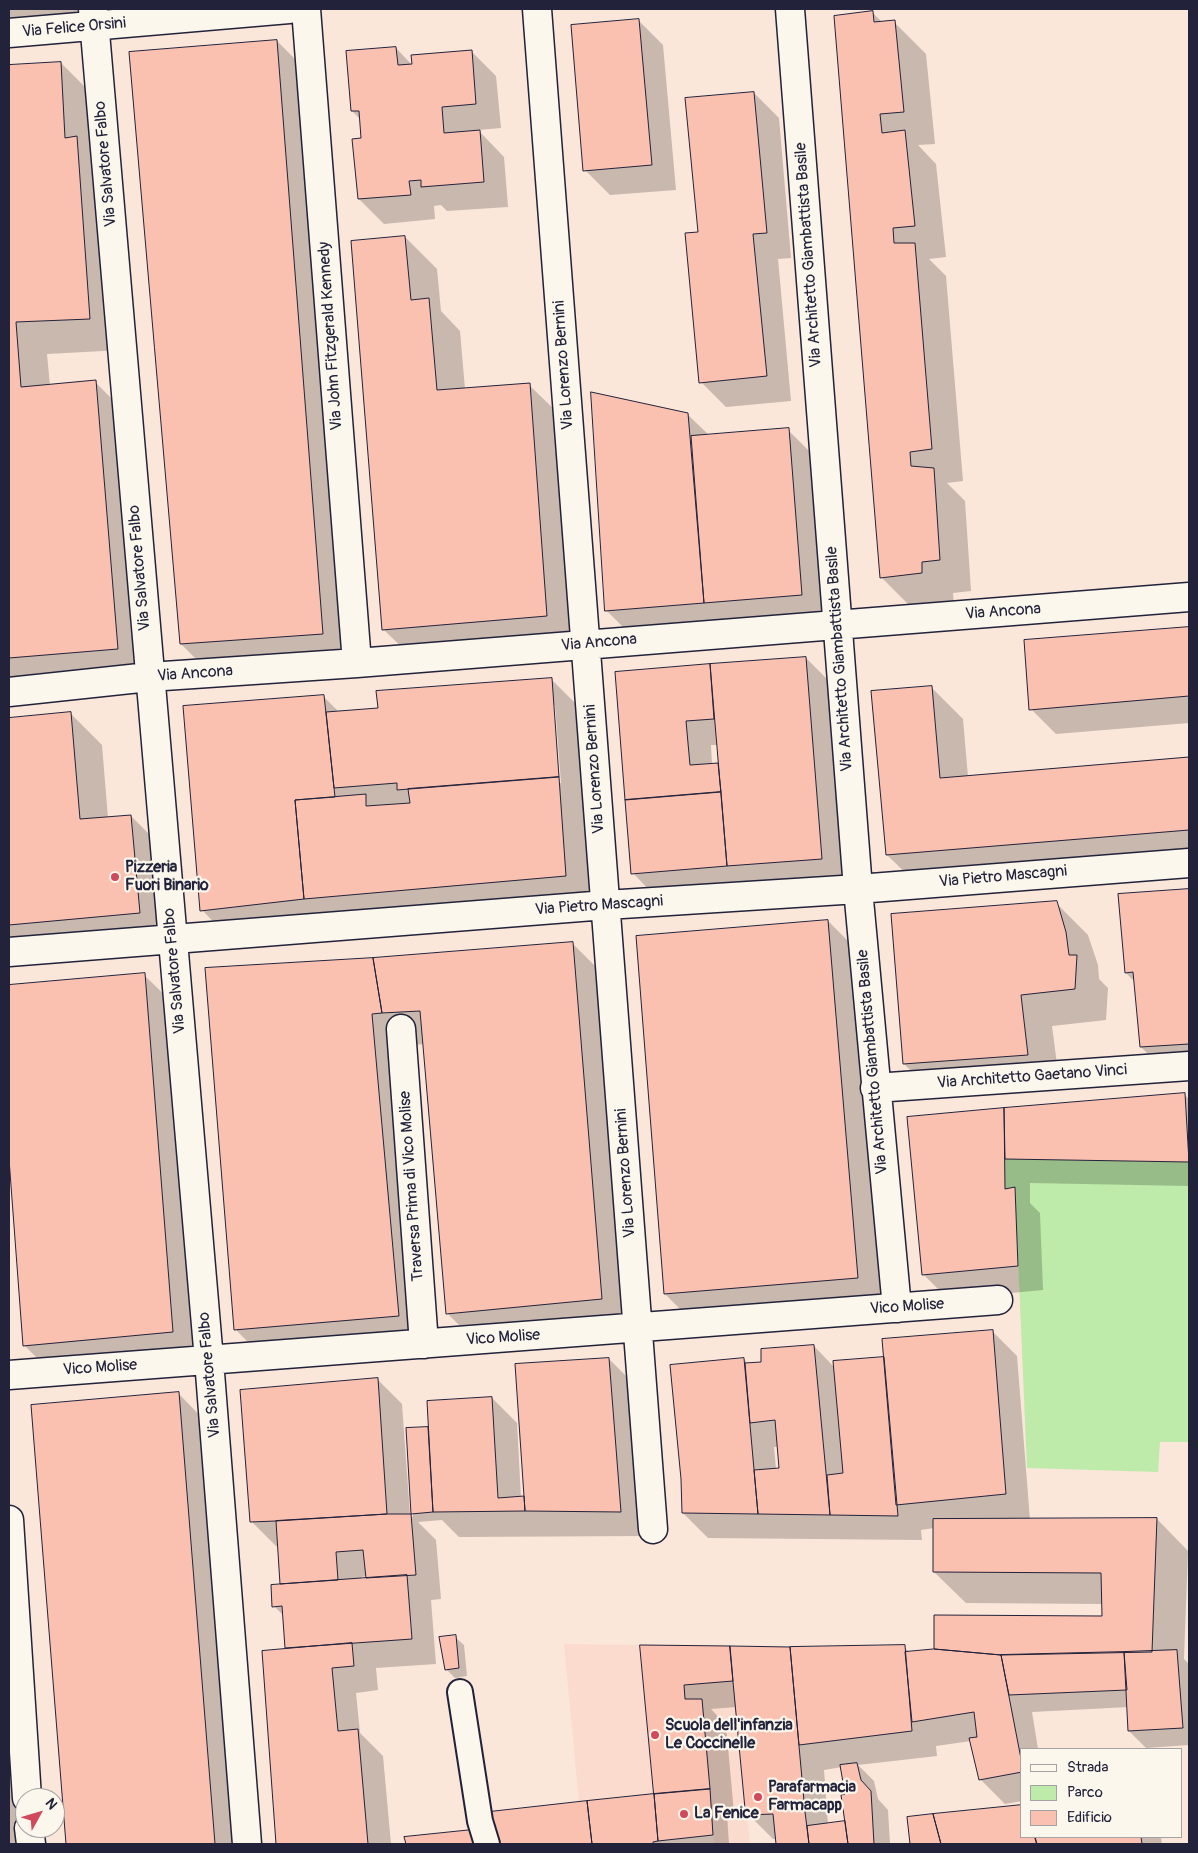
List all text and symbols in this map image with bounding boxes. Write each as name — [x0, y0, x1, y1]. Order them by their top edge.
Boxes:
street label: Via Felice Orsini — [21, 14, 127, 42]
street label: Via Salvatore Falbo — [91, 100, 121, 228]
street label: Via Architetto Giambattista Basile — [792, 142, 826, 368]
street label: Via John Fitzgerald Kennedy — [315, 241, 347, 431]
street label: Via Lorenzo Bernini — [550, 300, 578, 430]
street label: Via Salvatore Falbo — [125, 504, 155, 632]
street label: Via Architetto Giambattista Basile — [823, 546, 857, 772]
street label: Via Ancona — [965, 600, 1041, 624]
street label: Via Ancona — [560, 630, 638, 656]
street label: Via Ancona — [157, 662, 233, 686]
street label: Via Lorenzo Bernini — [581, 704, 609, 834]
place label: Pizzeria Fuori Binario — [125, 858, 209, 896]
street label: Via Pietro Mascagni — [938, 862, 1068, 892]
marker: Pizzeria Fuori Binario — [109, 871, 121, 883]
street label: Via Pietro Mascagni — [534, 892, 664, 920]
street label: Via Salvatore Falbo — [160, 907, 190, 1035]
street label: Via Architetto Giambattista Basile — [854, 949, 892, 1175]
street label: Via Architetto Gaetano Vinci — [936, 1061, 1128, 1093]
street label: Traversa Prima di Vico Molise — [396, 1090, 428, 1282]
street label: Via Lorenzo Bernini — [612, 1108, 640, 1238]
street label: Vico Molise — [869, 1295, 945, 1319]
street label: Via Salvatore Falbo — [195, 1311, 225, 1439]
street label: Vico Molise — [465, 1326, 541, 1350]
street label: Vico Molise — [62, 1356, 138, 1380]
place label: Scuola dell'infanzia Le Coccinelle — [665, 1716, 793, 1754]
marker: Scuola dell'infanzia Le Coccinelle — [649, 1729, 661, 1741]
legend — [1020, 1748, 1183, 1838]
text: Strada — [1067, 1758, 1108, 1777]
place label: Parafarmacia Farmacapp — [768, 1778, 856, 1816]
text: Parco — [1067, 1783, 1103, 1802]
north arrow — [15, 1788, 65, 1838]
marker: Parafarmacia Farmacapp — [752, 1791, 764, 1803]
text: N — [42, 1795, 61, 1813]
place label: La Fenice — [694, 1804, 759, 1824]
marker: La Fenice — [678, 1808, 690, 1820]
text: Edificio — [1067, 1808, 1112, 1827]

